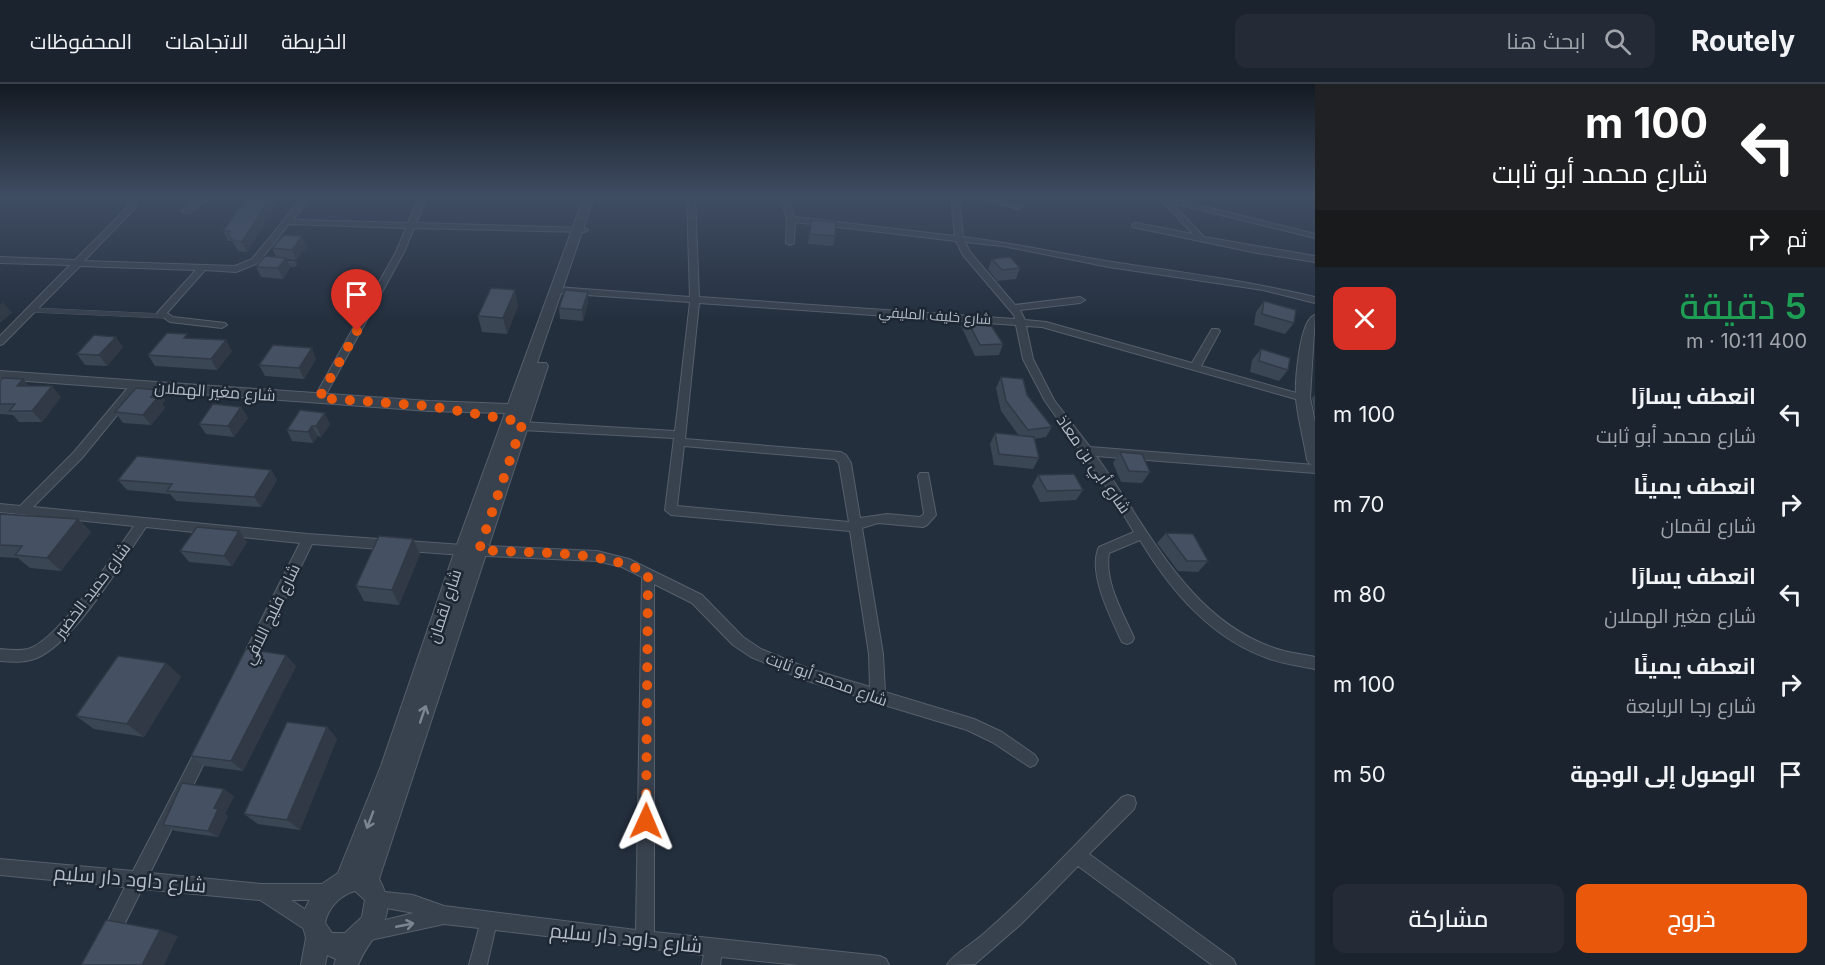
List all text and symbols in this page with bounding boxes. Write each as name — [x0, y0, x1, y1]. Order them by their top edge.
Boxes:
search box — [1235, 14, 1655, 68]
text: Routely — [1691, 24, 1795, 58]
icon: search — [1601, 25, 1634, 58]
text: ابحث هنا — [1506, 28, 1586, 54]
text: المحفوظات — [30, 29, 132, 54]
text: الاتجاهات — [165, 29, 248, 54]
text: الخريطة — [281, 29, 347, 54]
text: 100 m — [1585, 97, 1708, 148]
icon: left — [1729, 108, 1807, 186]
text: شارع محمد أبو ثابت — [1492, 157, 1708, 190]
icon: right — [1742, 222, 1775, 255]
text: ثم — [1787, 226, 1807, 252]
pin — [331, 269, 382, 331]
icon: arrive — [340, 278, 373, 311]
text: 5 دقيقة — [1679, 284, 1807, 328]
button: close — [1333, 287, 1396, 350]
street label: شارع خليف المليفي — [878, 303, 992, 331]
text: 400 m · 10:11 — [1686, 329, 1807, 353]
street label: شارع مغير الهملان — [154, 377, 276, 407]
text: انعطف يسارًا — [1631, 383, 1756, 409]
icon: left — [1774, 398, 1807, 431]
text: 100 m — [1333, 401, 1395, 427]
street label: شارع أبي بن معاذ — [1049, 411, 1135, 519]
text: شارع محمد أبو ثابت — [1596, 424, 1756, 448]
text: انعطف يمينًا — [1634, 473, 1756, 499]
icon: right — [1774, 488, 1807, 521]
text: 70 m — [1333, 491, 1384, 517]
text: شارع لقمان — [1661, 514, 1756, 538]
street label: شارع حميد الخضير — [49, 538, 136, 644]
street label: شارع فليح اللافي — [238, 560, 308, 669]
text: انعطف يسارًا — [1631, 563, 1756, 589]
street label: شارع لقمان — [423, 567, 467, 646]
icon: left — [1774, 578, 1807, 611]
text: 80 m — [1333, 581, 1386, 607]
text: شارع مغير الهملان — [1604, 604, 1756, 628]
street label: شارع محمد أبو ثابت — [763, 648, 891, 712]
text: انعطف يمينًا — [1634, 653, 1756, 679]
icon: right — [1774, 668, 1807, 701]
text: 100 m — [1333, 671, 1395, 697]
text: شارع رجا الربابعة — [1626, 694, 1756, 718]
one-way arrow — [419, 705, 430, 724]
icon: arrive — [1774, 758, 1807, 791]
text: 50 m — [1333, 761, 1386, 787]
text: الوصول إلى الوجهة — [1570, 761, 1756, 787]
position arrow — [614, 789, 678, 853]
one-way arrow — [364, 811, 375, 829]
street label: شارع داود دار سليم — [52, 860, 207, 900]
button: مشاركة — [1333, 884, 1564, 953]
button: خروج — [1576, 884, 1807, 953]
street label: شارع داود دار سليم — [548, 918, 703, 960]
one-way arrow — [395, 919, 415, 930]

